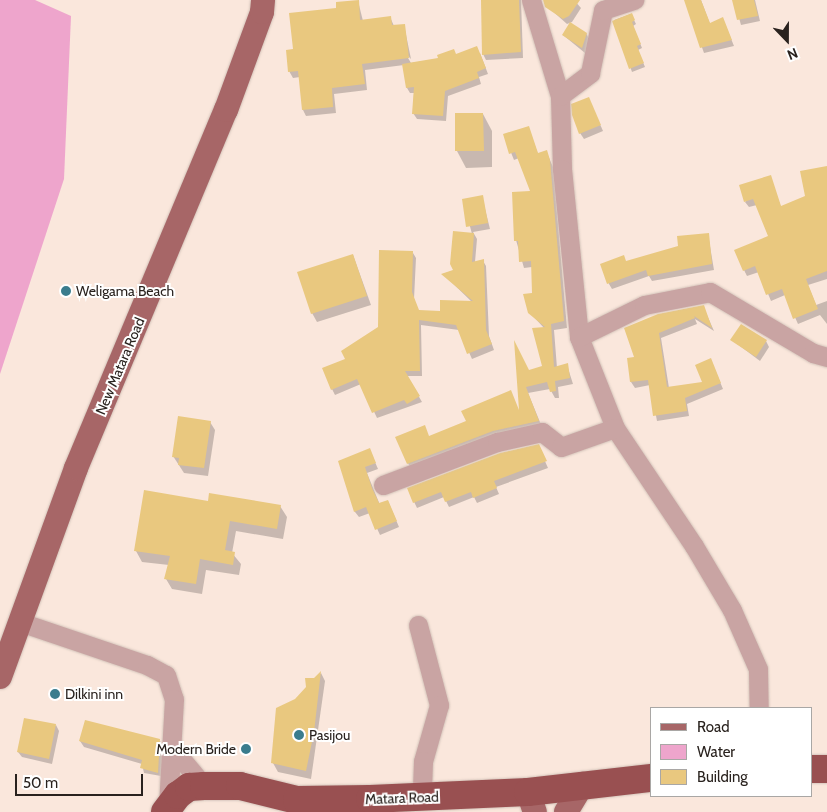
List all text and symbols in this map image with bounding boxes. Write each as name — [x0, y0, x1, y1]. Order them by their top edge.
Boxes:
north arrow — [762, 15, 812, 65]
text: N — [785, 44, 801, 64]
place label: Weligama Beach — [76, 283, 174, 299]
marker: Weligama Beach — [60, 285, 72, 297]
street label: New Matara Road — [92, 315, 148, 417]
place label: Dilkini inn — [65, 686, 123, 702]
marker: Dilkini inn — [49, 688, 61, 700]
legend — [650, 707, 812, 797]
text: Road — [697, 718, 730, 736]
place label: Pasijou — [309, 727, 350, 743]
marker: Pasijou — [293, 729, 305, 741]
place label: Modern Bride — [156, 741, 236, 757]
marker: Modern Bride — [240, 743, 252, 755]
text: Water — [697, 743, 735, 761]
scale bar — [18, 764, 145, 796]
text: Building — [697, 768, 748, 786]
text: 50 m — [23, 774, 58, 792]
street label: Matara Road — [365, 788, 439, 808]

